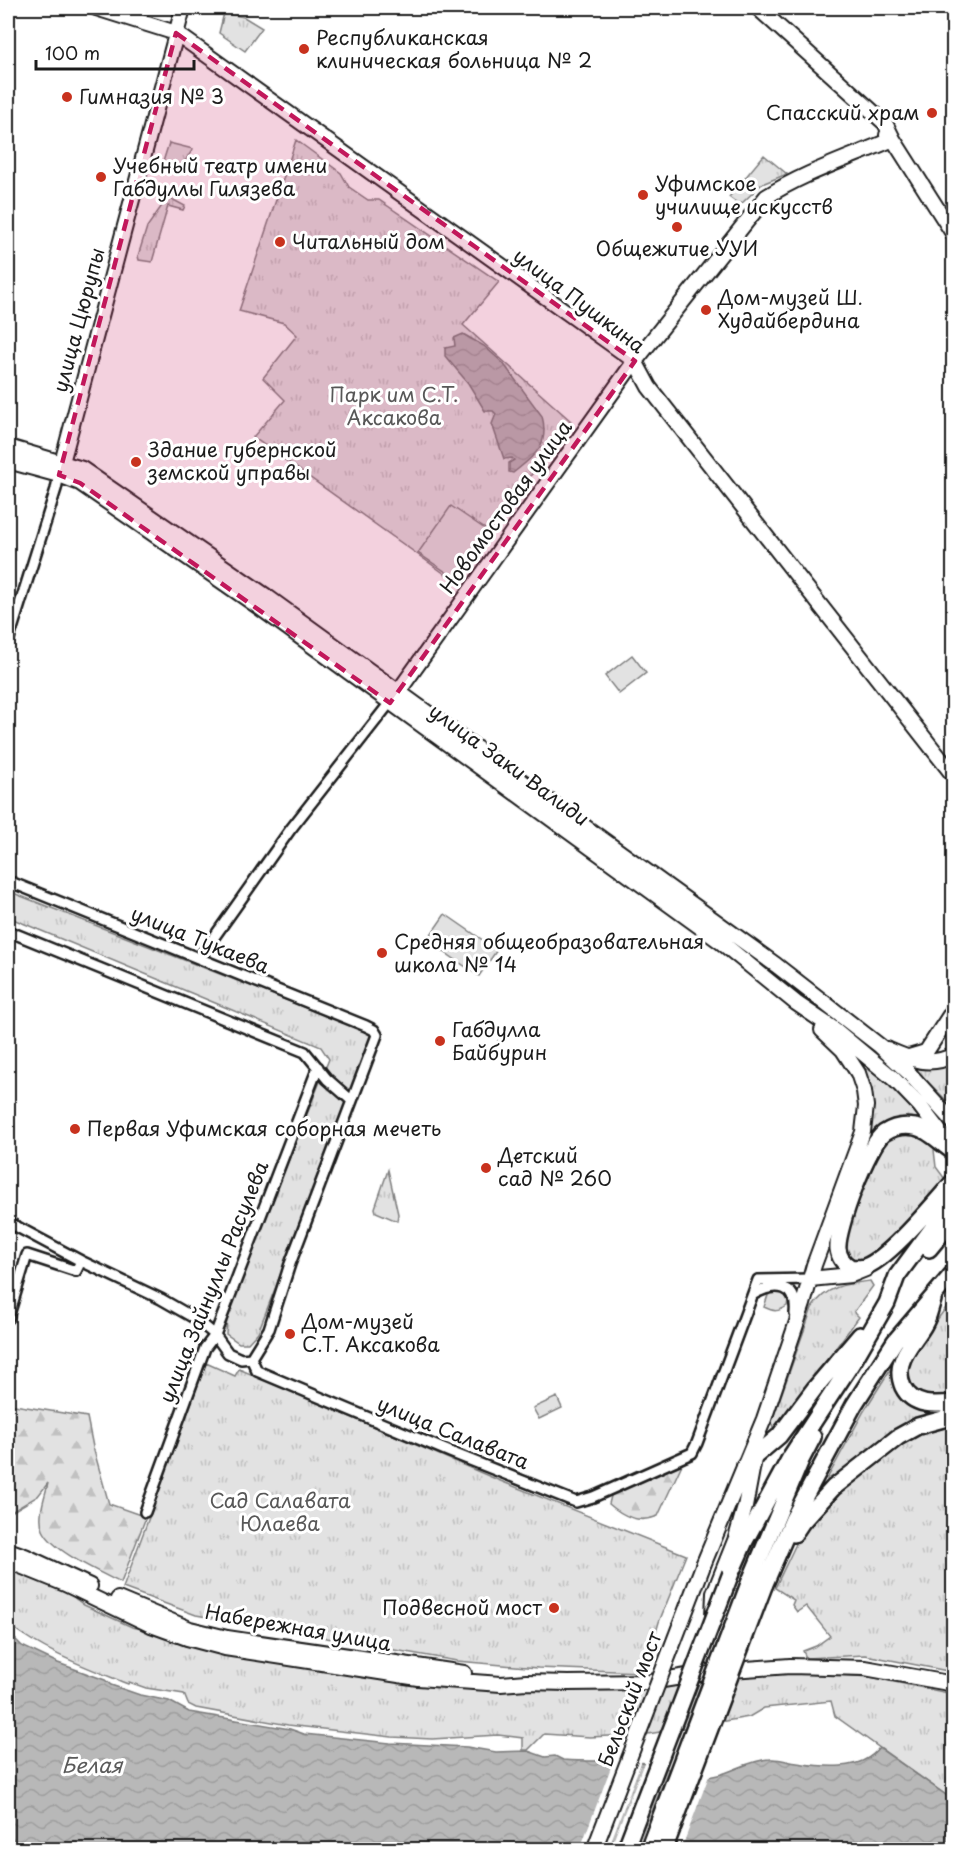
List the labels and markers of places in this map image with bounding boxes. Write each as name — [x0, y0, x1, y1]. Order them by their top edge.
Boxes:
place label: Республиканская клиническая больница № 2 — [316, 22, 592, 75]
marker: Республиканская клиническая больница № 2 — [297, 42, 311, 56]
place label: Гимназия № 3 — [79, 81, 224, 111]
marker: Гимназия № 3 — [60, 90, 74, 104]
place label: Спасский храм — [766, 97, 920, 127]
marker: Спасский храм — [925, 106, 939, 120]
place label: Учебный театр имени Габдуллы Гилязева — [113, 150, 327, 203]
place label: Уфимское училище искусств — [655, 168, 833, 221]
marker: Учебный театр имени Габдуллы Гилязева — [94, 170, 108, 184]
marker: Уфимское училище искусств — [636, 188, 650, 202]
marker: Общежитие УУИ — [670, 220, 684, 234]
place label: Читальный дом — [292, 226, 445, 256]
place label: Общежитие УУИ — [596, 233, 758, 263]
marker: Читальный дом — [273, 235, 287, 249]
place label: Дом-музей Ш. Худайбердина — [717, 282, 863, 335]
marker: Дом-музей Ш. Худайбердина — [699, 303, 713, 317]
place label: Здание губернской земской управы — [147, 434, 337, 487]
marker: Здание губернской земской управы — [129, 455, 143, 469]
place label: Средняя общеобразовательная школа № 14 — [394, 926, 704, 979]
marker: Средняя общеобразовательная школа № 14 — [375, 946, 389, 960]
place label: Габдулла Байбурин — [452, 1014, 547, 1067]
marker: Габдулла Байбурин — [433, 1034, 447, 1048]
place label: Первая Уфимская соборная мечеть — [87, 1113, 441, 1143]
marker: Первая Уфимская соборная мечеть — [68, 1122, 82, 1136]
place label: Детский сад № 260 — [497, 1140, 612, 1193]
marker: Детский сад № 260 — [479, 1161, 493, 1175]
place label: Дом-музей С.Т. Аксакова — [301, 1306, 440, 1359]
marker: Дом-музей С.Т. Аксакова — [283, 1327, 297, 1341]
place label: Подвесной мост — [382, 1592, 542, 1622]
marker: Подвесной мост — [547, 1601, 561, 1615]

